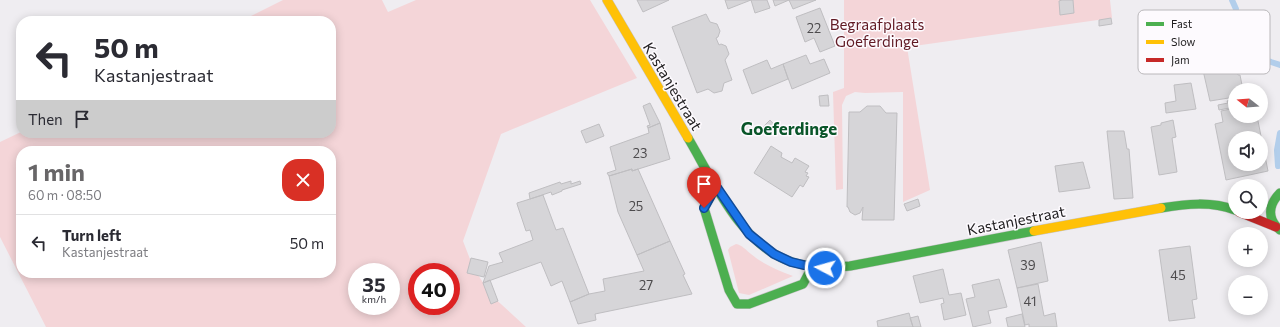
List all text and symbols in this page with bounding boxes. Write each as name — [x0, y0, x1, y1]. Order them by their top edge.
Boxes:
legend — [1138, 10, 1270, 74]
park label: Begraafplaats Goeferdinge — [830, 15, 924, 50]
text: Fast — [1171, 17, 1193, 30]
house number: 22 — [807, 20, 821, 36]
text: 50 m — [94, 30, 159, 64]
icon: left — [28, 32, 80, 84]
text: Slow — [1171, 35, 1196, 48]
street label: Kastanjestraat — [640, 39, 706, 133]
text: Jam — [1171, 53, 1190, 67]
text: Kastanjestraat — [94, 64, 214, 86]
north arrow — [1228, 83, 1268, 123]
map controls — [1228, 83, 1268, 315]
icon: arrive — [71, 108, 93, 130]
text: Then — [28, 110, 63, 128]
district label: Goeferdinge — [741, 118, 837, 139]
button: sound — [1228, 131, 1268, 171]
house number: 23 — [633, 145, 647, 161]
text: 1 min — [28, 157, 85, 186]
button: close — [282, 159, 324, 201]
pin — [687, 167, 721, 208]
icon: arrive — [693, 173, 715, 195]
button: search — [1228, 179, 1268, 219]
text: 60 m · 08:50 — [28, 187, 102, 203]
house number: 25 — [629, 198, 643, 214]
street label: Kastanjestraat — [965, 202, 1067, 238]
text: Turn left — [62, 226, 121, 244]
button: + — [1228, 227, 1268, 267]
icon: left — [28, 232, 50, 254]
text: 50 m — [290, 234, 324, 252]
text: Kastanjestraat — [62, 244, 148, 260]
position arrow — [804, 247, 846, 289]
house number: 39 — [1020, 257, 1036, 273]
speed limit sign: 40 — [408, 263, 460, 315]
house number: 45 — [1170, 267, 1186, 283]
text: 35 — [362, 272, 386, 296]
button: − — [1228, 275, 1268, 315]
house number: 27 — [639, 277, 653, 293]
text: km/h — [362, 293, 386, 305]
house number: 41 — [1024, 293, 1036, 309]

